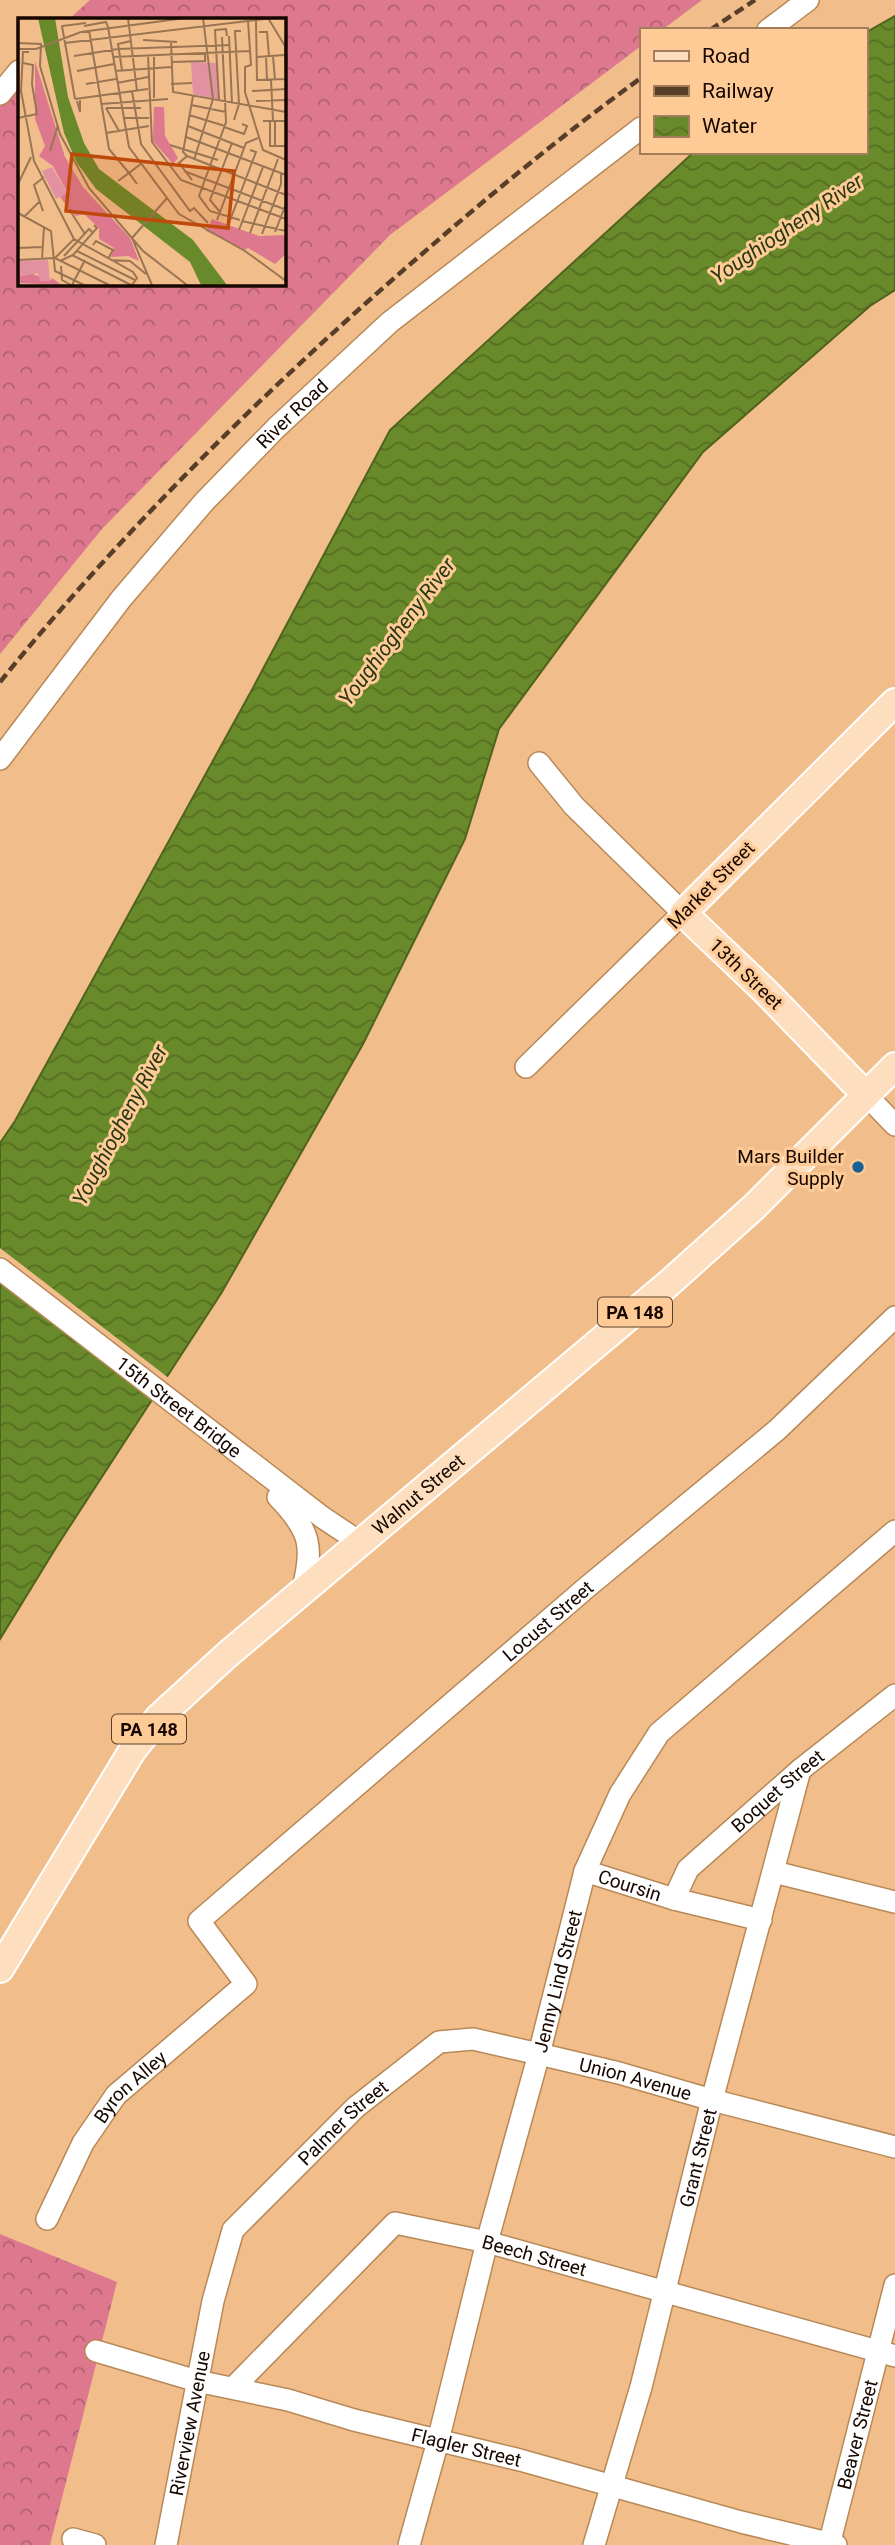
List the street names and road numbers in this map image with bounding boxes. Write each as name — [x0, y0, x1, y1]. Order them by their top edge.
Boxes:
street label: River Road — [251, 374, 333, 453]
street label: Market Street — [663, 837, 759, 933]
street label: 13th Street — [705, 933, 787, 1015]
road number: PA 148 — [598, 1297, 672, 1326]
street label: 15th Street Bridge — [112, 1351, 246, 1462]
street label: Walnut Street — [367, 1449, 469, 1540]
street label: Locust Street — [498, 1575, 598, 1666]
road number: PA 148 — [112, 1714, 186, 1744]
street label: Boquet Street — [726, 1744, 828, 1837]
street label: Coursin — [595, 1864, 664, 1906]
street label: Jenny Lind Street — [528, 1908, 586, 2055]
street label: Byron Alley — [89, 2046, 171, 2127]
street label: Union Avenue — [577, 2052, 694, 2105]
street label: Palmer Street — [293, 2075, 392, 2170]
street label: Grant Street — [674, 2106, 721, 2210]
street label: Beech Street — [480, 2230, 589, 2281]
street label: Riverview Avenue — [164, 2349, 215, 2498]
street label: Beaver Street — [832, 2377, 882, 2492]
street label: Flagler Street — [409, 2423, 524, 2471]

